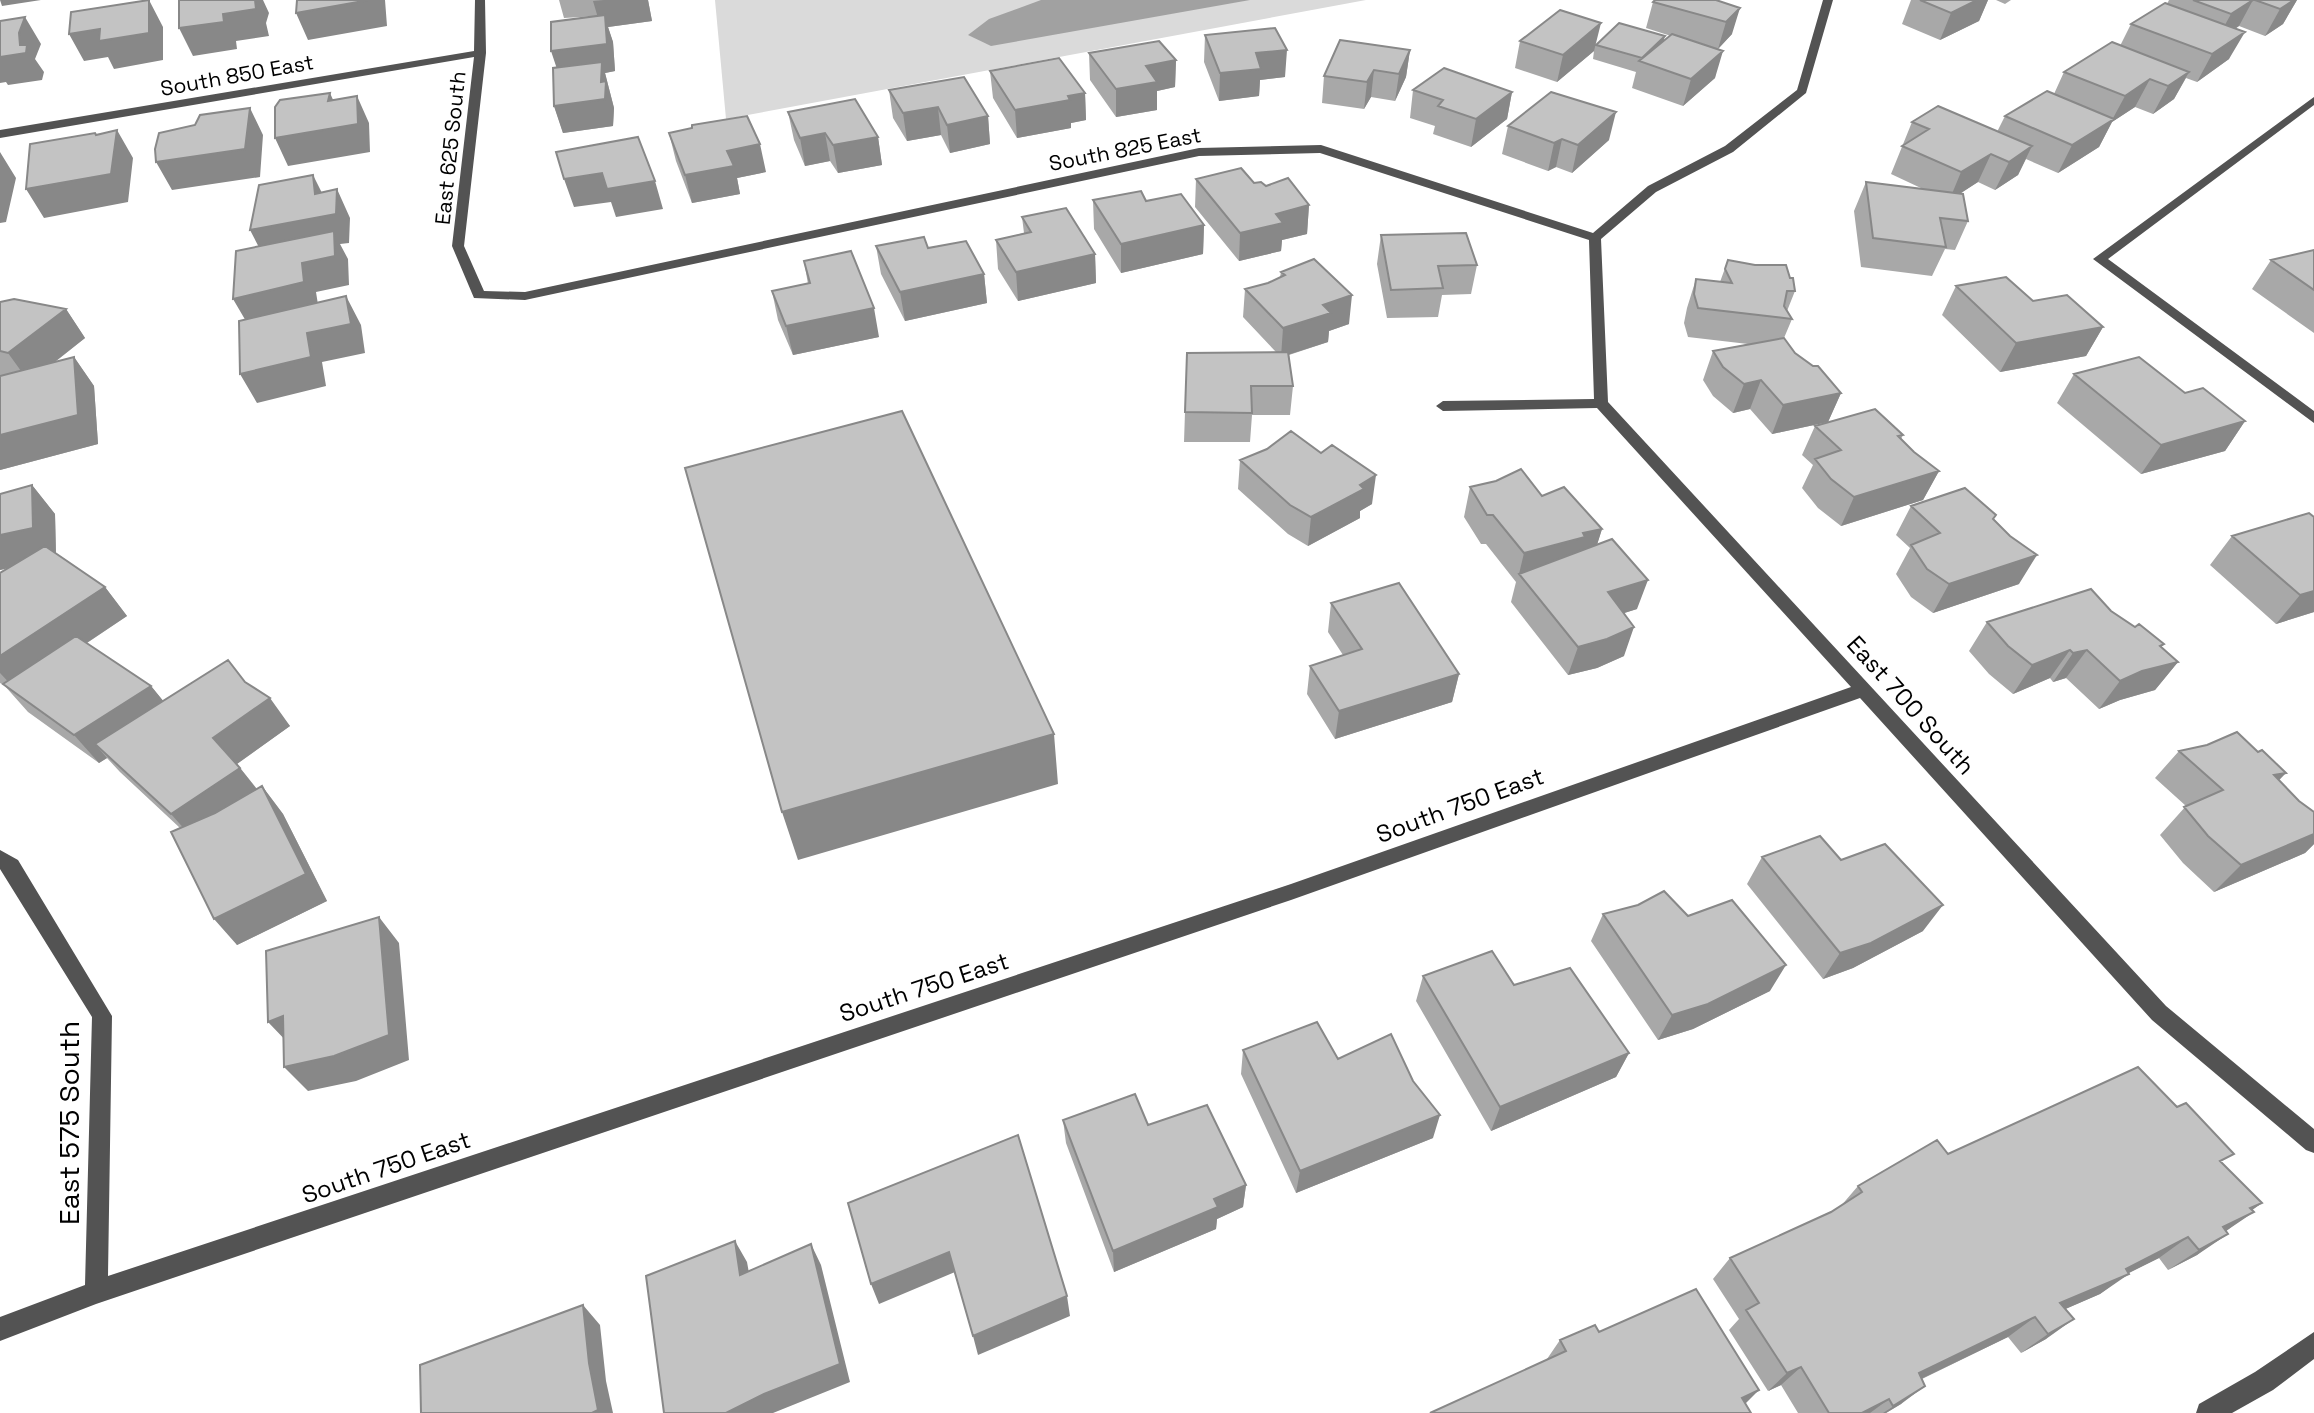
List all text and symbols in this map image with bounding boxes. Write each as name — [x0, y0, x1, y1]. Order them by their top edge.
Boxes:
street label: South 850 East — [158, 48, 316, 102]
street label: East 625 South — [429, 70, 471, 226]
street label: South 825 East — [1047, 121, 1203, 177]
street label: East 700 South — [1840, 629, 1982, 781]
street label: South 750 East — [1372, 760, 1548, 850]
street label: South 750 East — [835, 945, 1013, 1029]
street label: East 575 South — [51, 1021, 87, 1225]
street label: South 750 East — [298, 1124, 474, 1210]

